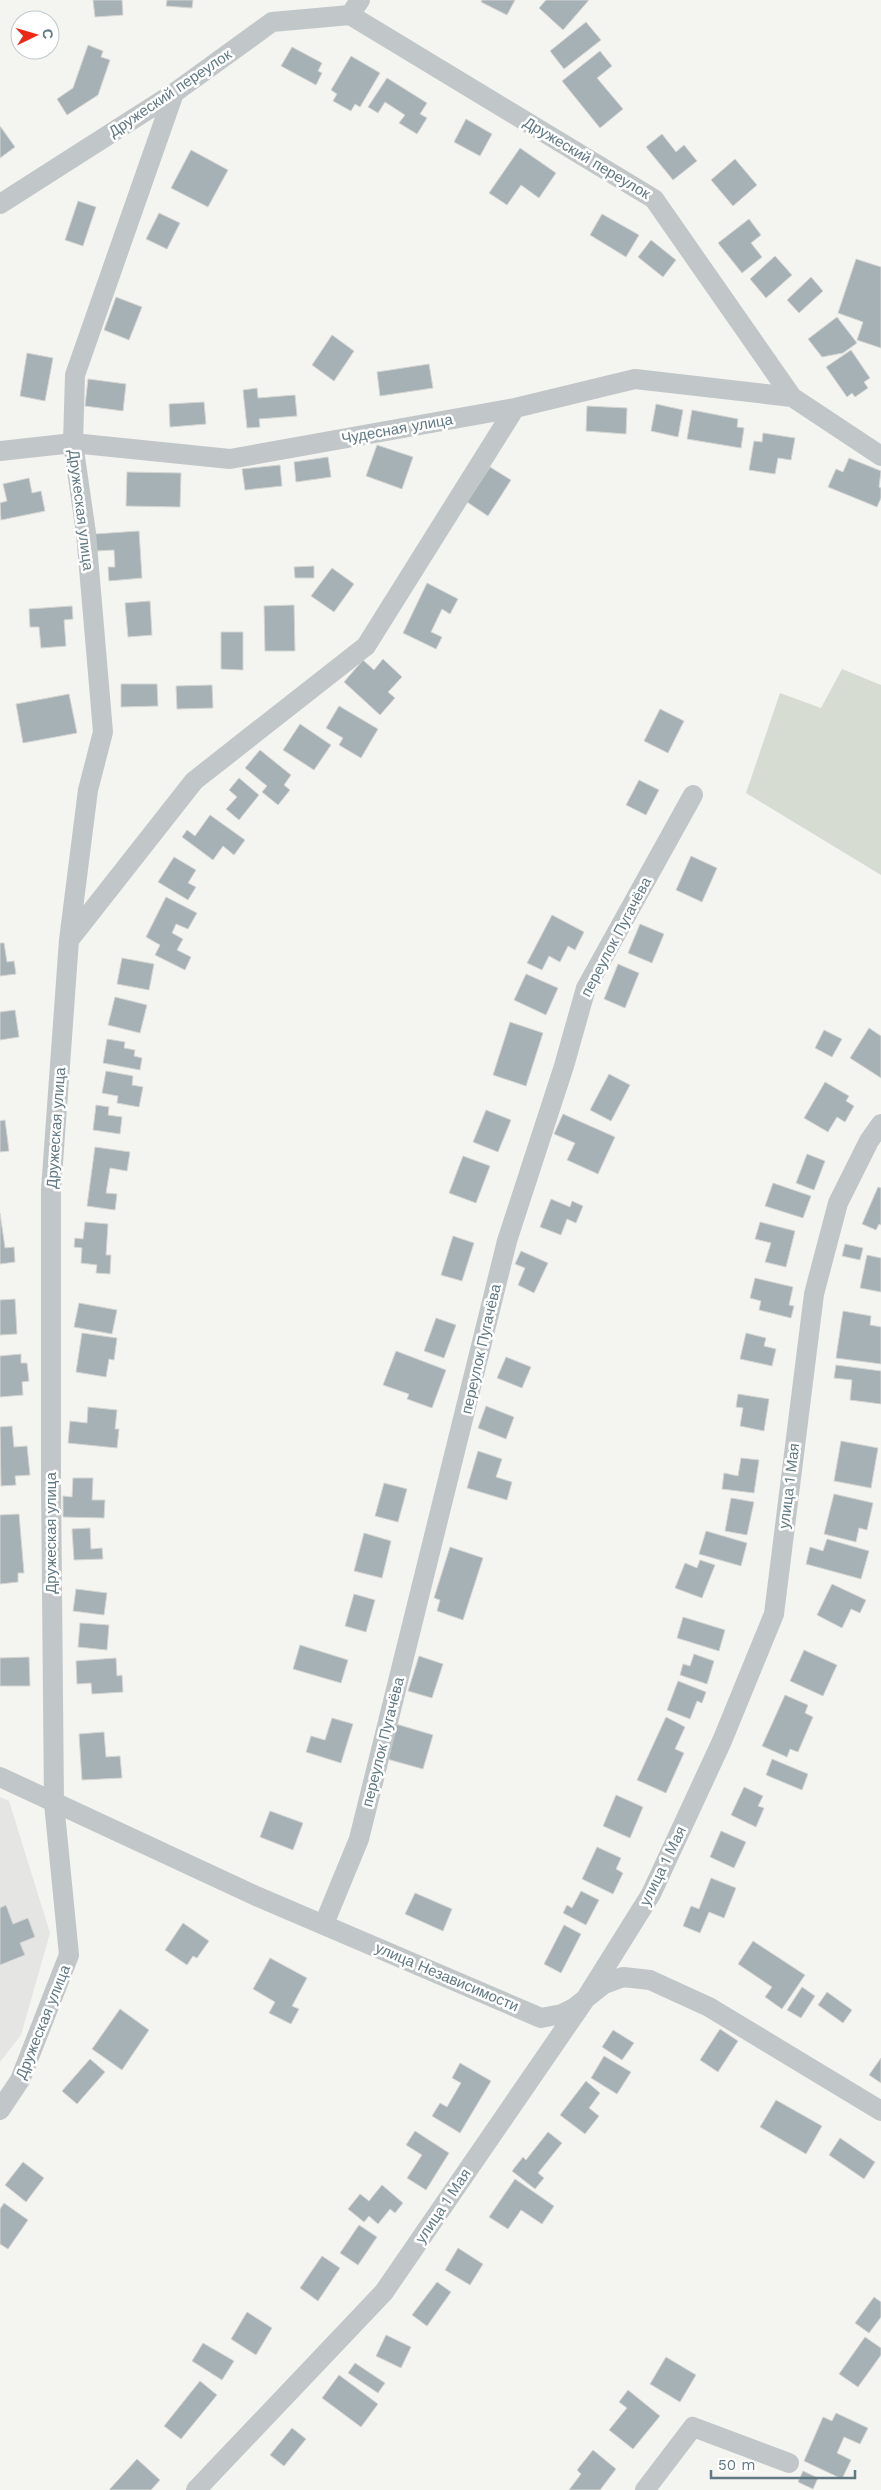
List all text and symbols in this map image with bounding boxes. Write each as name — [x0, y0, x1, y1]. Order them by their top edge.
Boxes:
north arrow — [10, 10, 60, 60]
text: С — [40, 28, 56, 40]
street label: Дружеский переулок — [105, 45, 235, 141]
street label: Дружеский переулок — [521, 113, 654, 203]
street label: Чудесная улица — [340, 410, 455, 448]
street label: Дружеская улица — [65, 449, 97, 572]
street label: переулок Пугачёва — [577, 874, 655, 1000]
street label: Дружеская улица — [43, 1066, 69, 1189]
street label: переулок Пугачёва — [457, 1282, 505, 1416]
street label: улица 1 Мая — [775, 1442, 803, 1530]
street label: Дружеская улица — [42, 1472, 60, 1594]
street label: переулок Пугачёва — [358, 1675, 408, 1809]
street label: улица 1 Мая — [636, 1823, 690, 1909]
street label: улица Независимости — [373, 1939, 521, 2015]
street label: Дружеская улица — [12, 1962, 74, 2082]
street label: улица 1 Мая — [411, 2165, 475, 2247]
scale bar — [711, 2448, 855, 2480]
text: 50 m — [718, 2456, 755, 2474]

